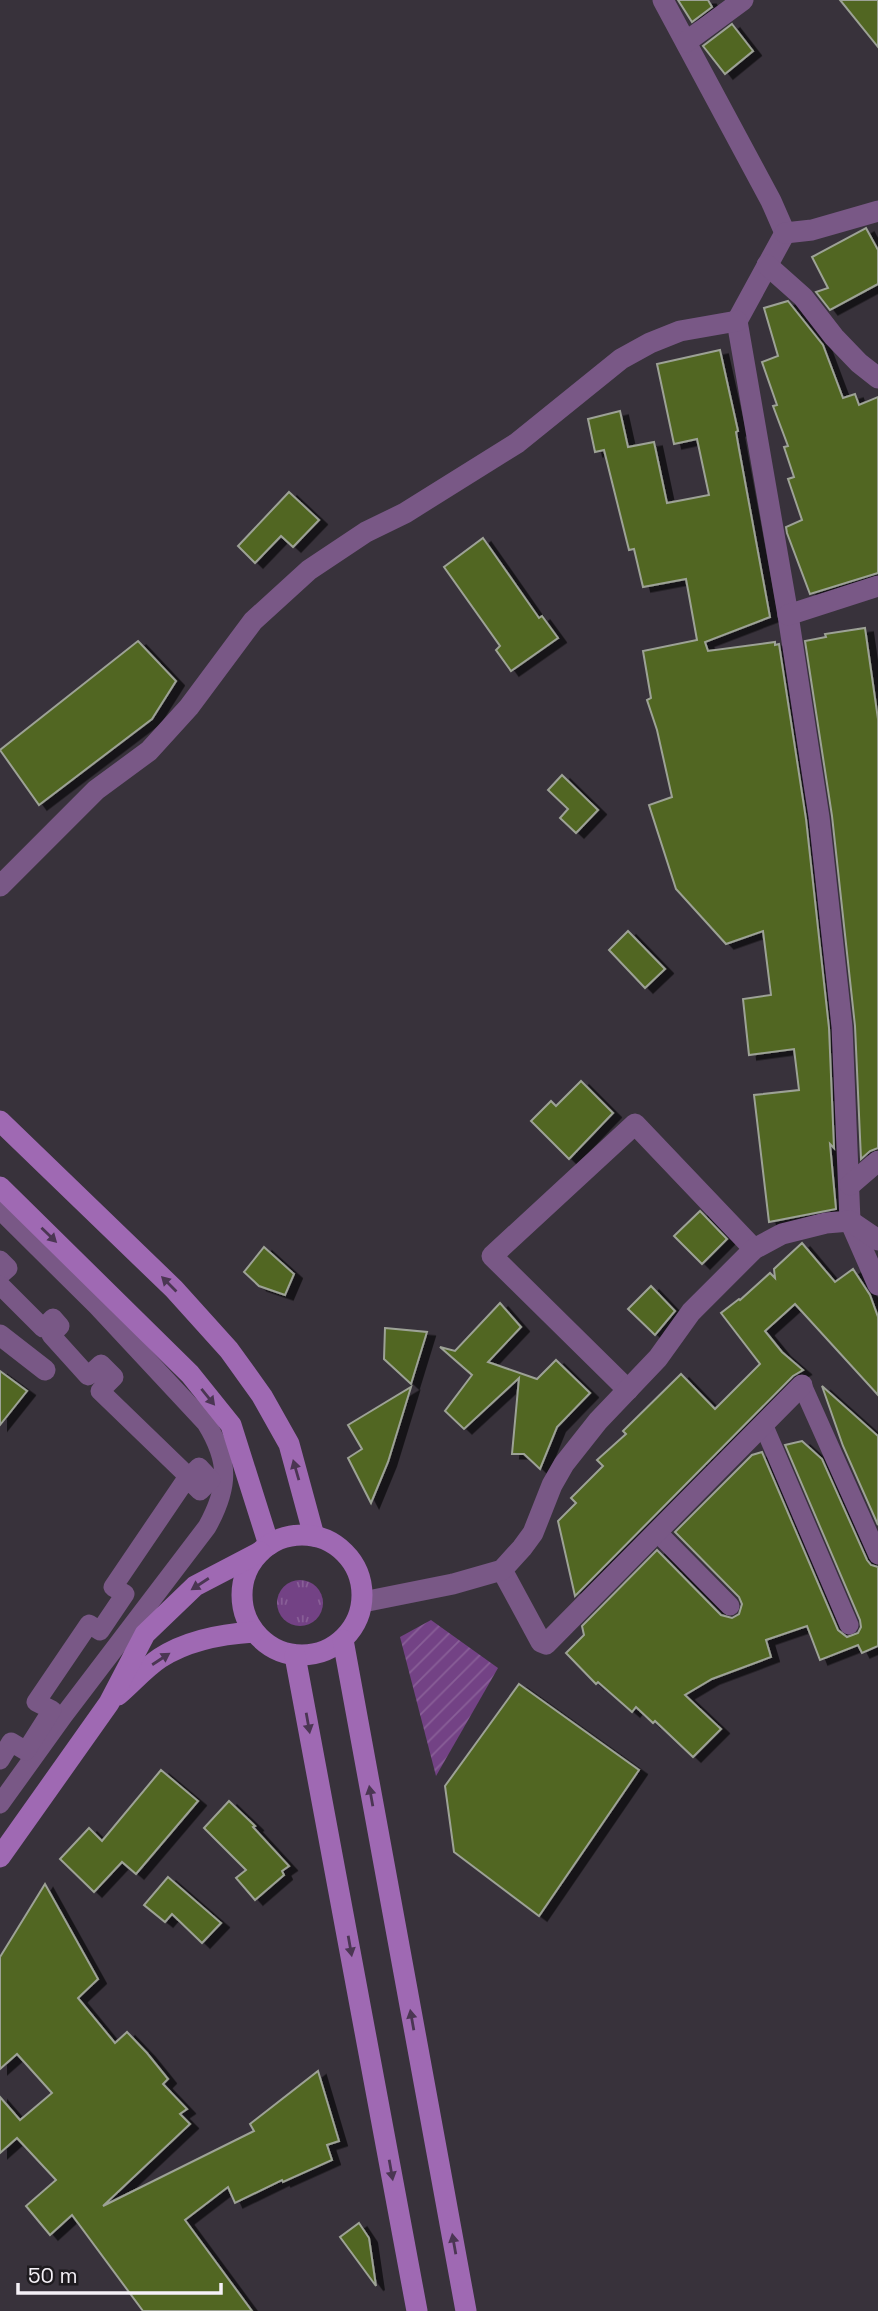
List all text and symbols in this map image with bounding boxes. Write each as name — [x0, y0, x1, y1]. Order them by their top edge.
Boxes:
one-way arrow — [40, 1226, 57, 1242]
one-way arrow — [161, 1277, 178, 1293]
one-way arrow — [201, 1388, 215, 1406]
one-way arrow — [290, 1459, 301, 1481]
one-way arrow — [191, 1577, 210, 1590]
one-way arrow — [151, 1653, 171, 1666]
one-way arrow — [303, 1712, 314, 1734]
one-way arrow — [365, 1785, 376, 1807]
one-way arrow — [344, 1935, 355, 1957]
one-way arrow — [407, 2009, 418, 2031]
one-way arrow — [386, 2159, 397, 2181]
one-way arrow — [448, 2233, 459, 2255]
scale bar — [18, 2252, 220, 2296]
text: 50 m — [28, 2262, 78, 2289]

